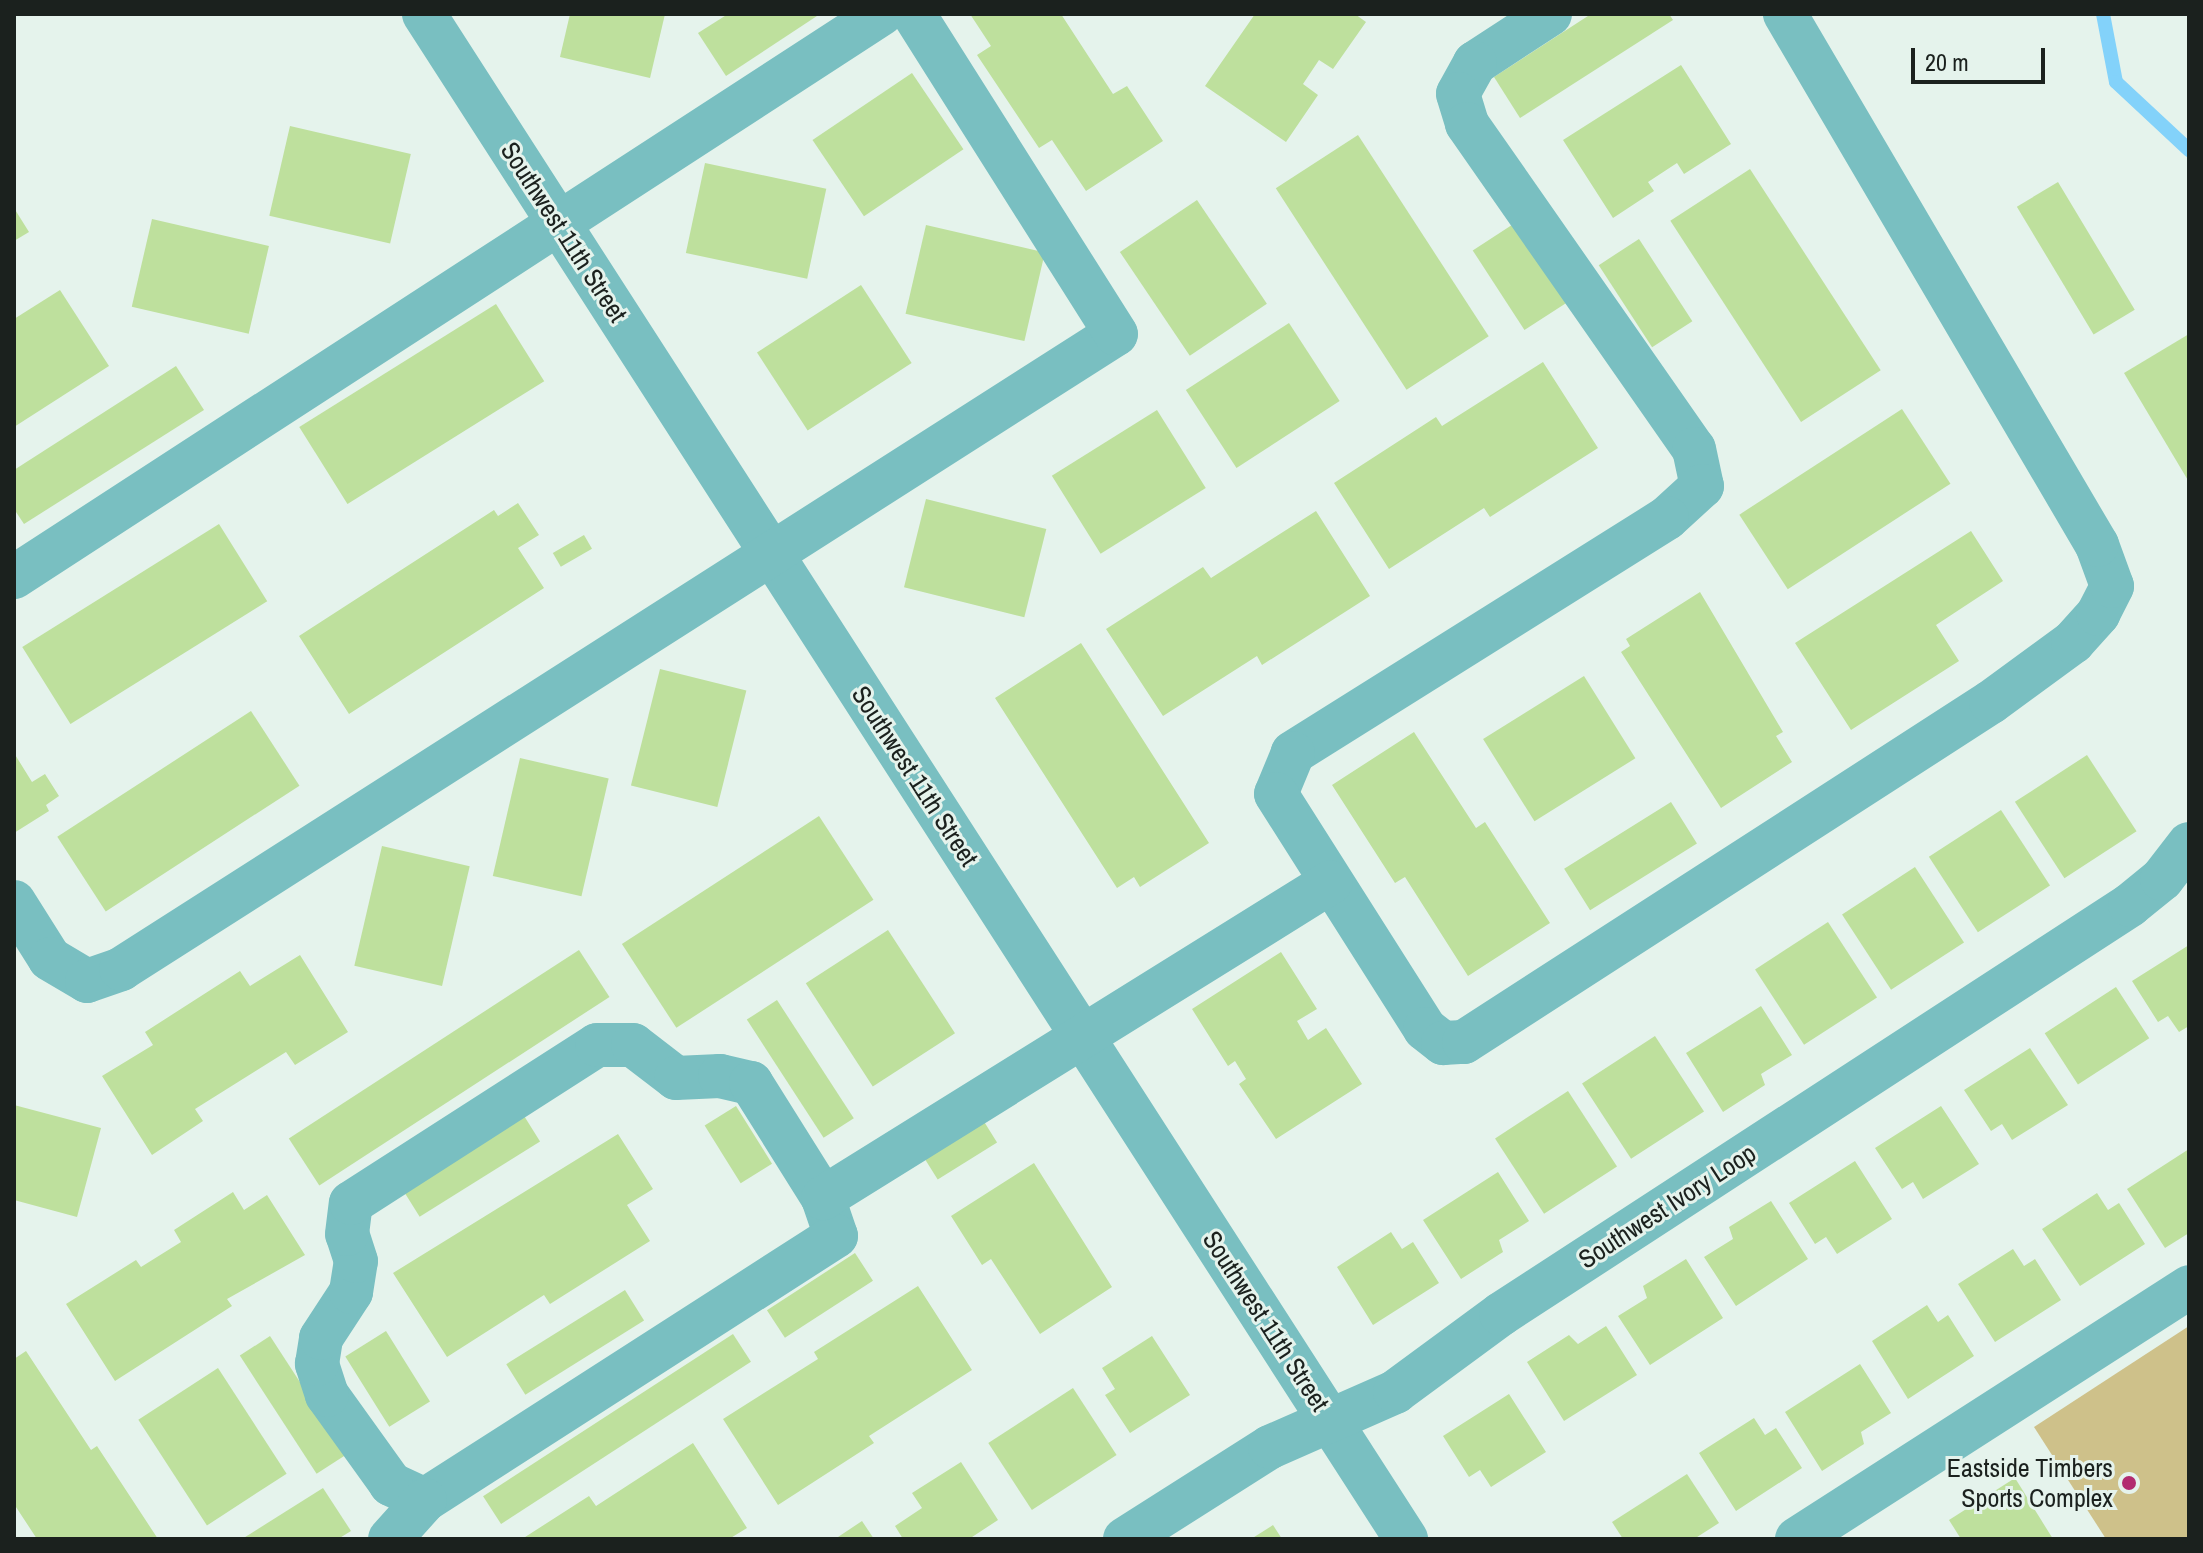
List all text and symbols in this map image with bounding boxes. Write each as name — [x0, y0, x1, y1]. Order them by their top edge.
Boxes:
scale bar — [1915, 32, 2049, 82]
text: 20 m — [1925, 46, 1969, 78]
street label: Southwest 11th Street — [494, 136, 634, 328]
street label: Southwest 11th Street — [845, 680, 985, 872]
street label: Southwest Ivory Loop — [1573, 1137, 1761, 1275]
street label: Southwest 11th Street — [1196, 1225, 1336, 1417]
place label: Eastside Timbers Sports Complex — [1946, 1452, 2113, 1514]
marker: Eastside Timbers Sports Complex — [2120, 1474, 2138, 1492]

